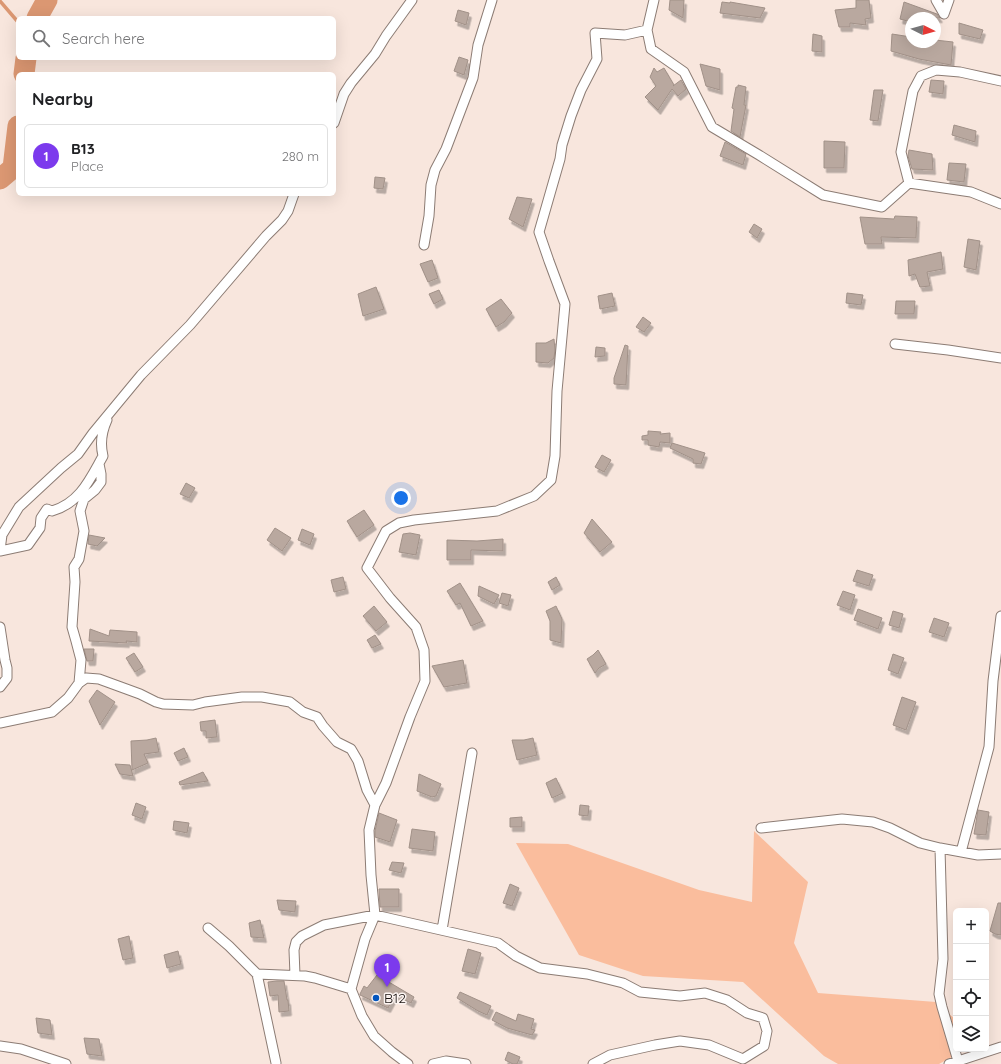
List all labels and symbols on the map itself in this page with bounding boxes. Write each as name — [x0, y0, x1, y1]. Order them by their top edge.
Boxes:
north arrow — [905, 12, 941, 48]
your location — [391, 488, 411, 508]
pin: 1 — [374, 954, 400, 987]
place label: B12 — [384, 989, 406, 1007]
marker: B12 — [371, 993, 381, 1003]

